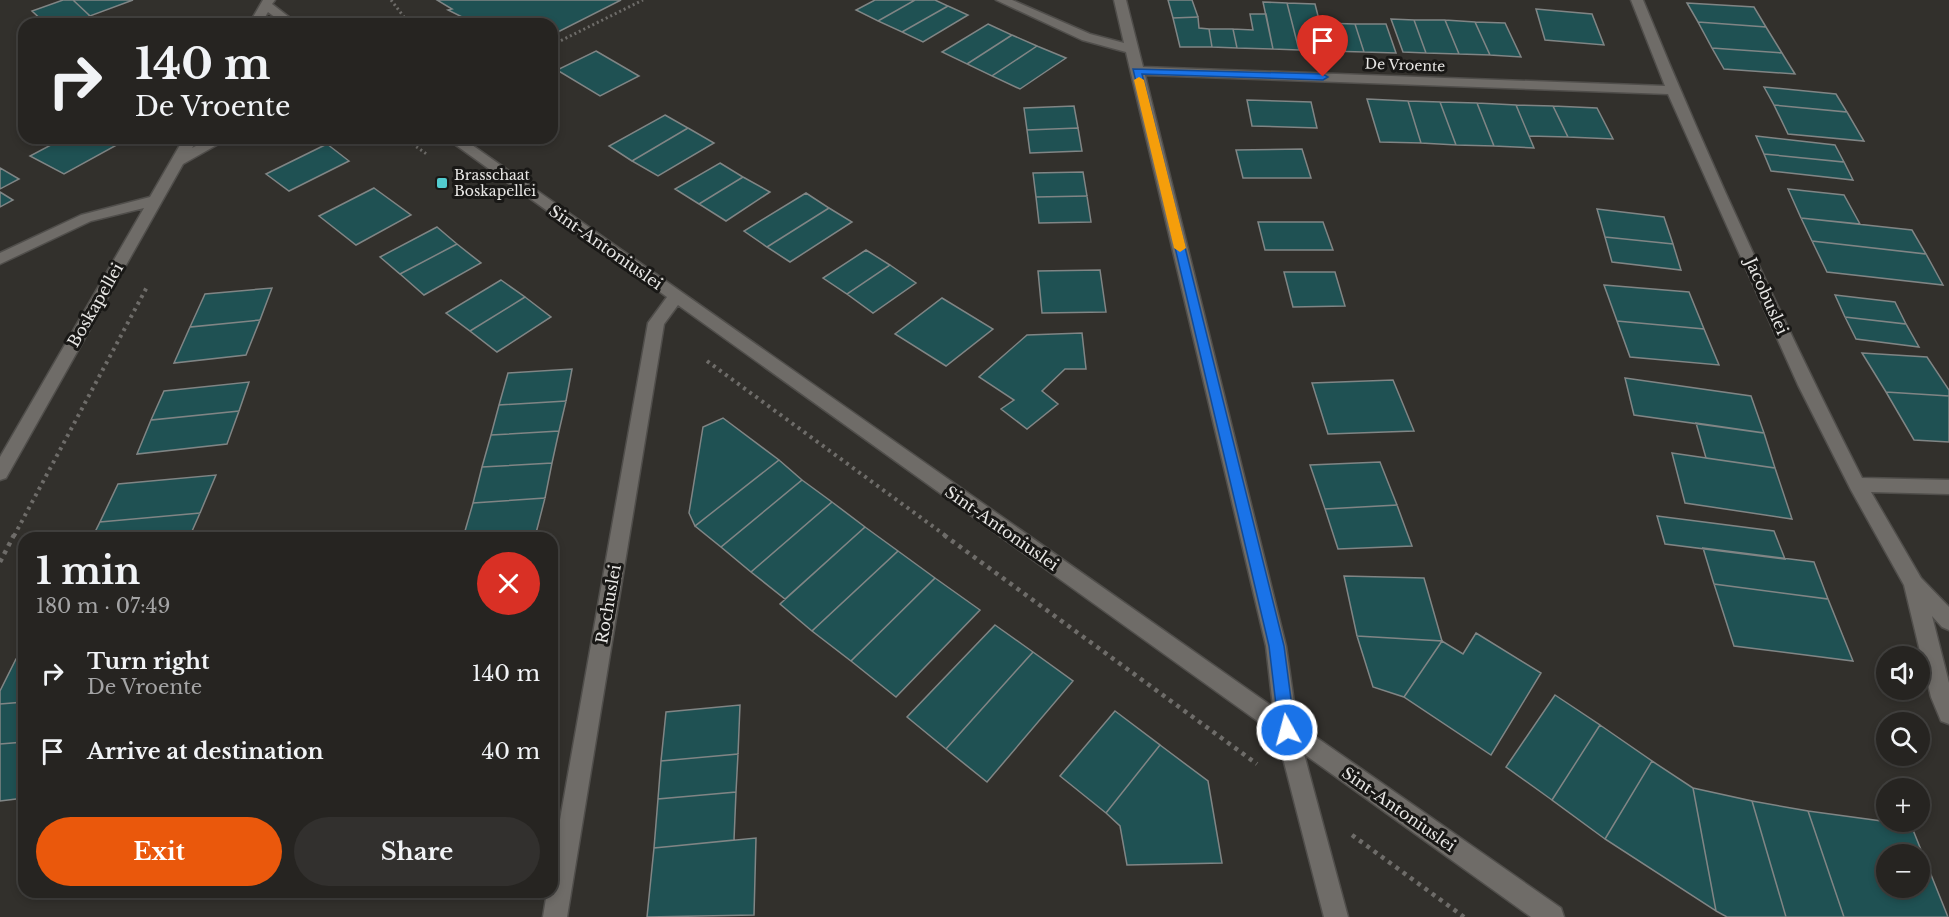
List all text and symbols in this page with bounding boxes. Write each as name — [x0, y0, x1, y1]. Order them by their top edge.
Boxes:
pin — [1297, 15, 1348, 77]
icon: arrive — [1306, 24, 1339, 57]
text: 140 m — [135, 38, 271, 90]
icon: right — [36, 42, 114, 120]
street label: De Vroente — [1364, 55, 1446, 75]
text: De Vroente — [135, 90, 291, 123]
place label: Brasschaat Boskapellei — [454, 166, 536, 200]
marker: Brasschaat Boskapellei — [435, 176, 449, 190]
street label: Sint-Antoniuslei — [545, 200, 667, 294]
street label: Jacobuslei — [1740, 253, 1793, 338]
street label: Boskapellei — [63, 259, 127, 351]
street label: Sint-Antoniuslei — [941, 481, 1063, 575]
text: 1 min — [36, 549, 140, 594]
button: close — [477, 552, 540, 615]
street label: Rochuslei — [591, 562, 625, 645]
text: 180 m · 07:49 — [36, 594, 170, 618]
map controls — [1876, 646, 1930, 898]
button: sound — [1876, 646, 1930, 700]
text: Turn right — [87, 648, 209, 675]
icon: right — [36, 657, 69, 690]
text: 140 m — [472, 660, 540, 687]
text: De Vroente — [87, 675, 202, 699]
position arrow — [1255, 698, 1319, 762]
button: search — [1876, 712, 1930, 766]
icon: arrive — [36, 735, 69, 768]
text: Arrive at destination — [87, 738, 324, 765]
text: 40 m — [482, 738, 540, 765]
street label: Sint-Antoniuslei — [1338, 762, 1460, 856]
button: + — [1876, 778, 1930, 832]
button: Exit — [36, 817, 282, 886]
button: Share — [294, 817, 540, 886]
button: − — [1876, 844, 1930, 898]

